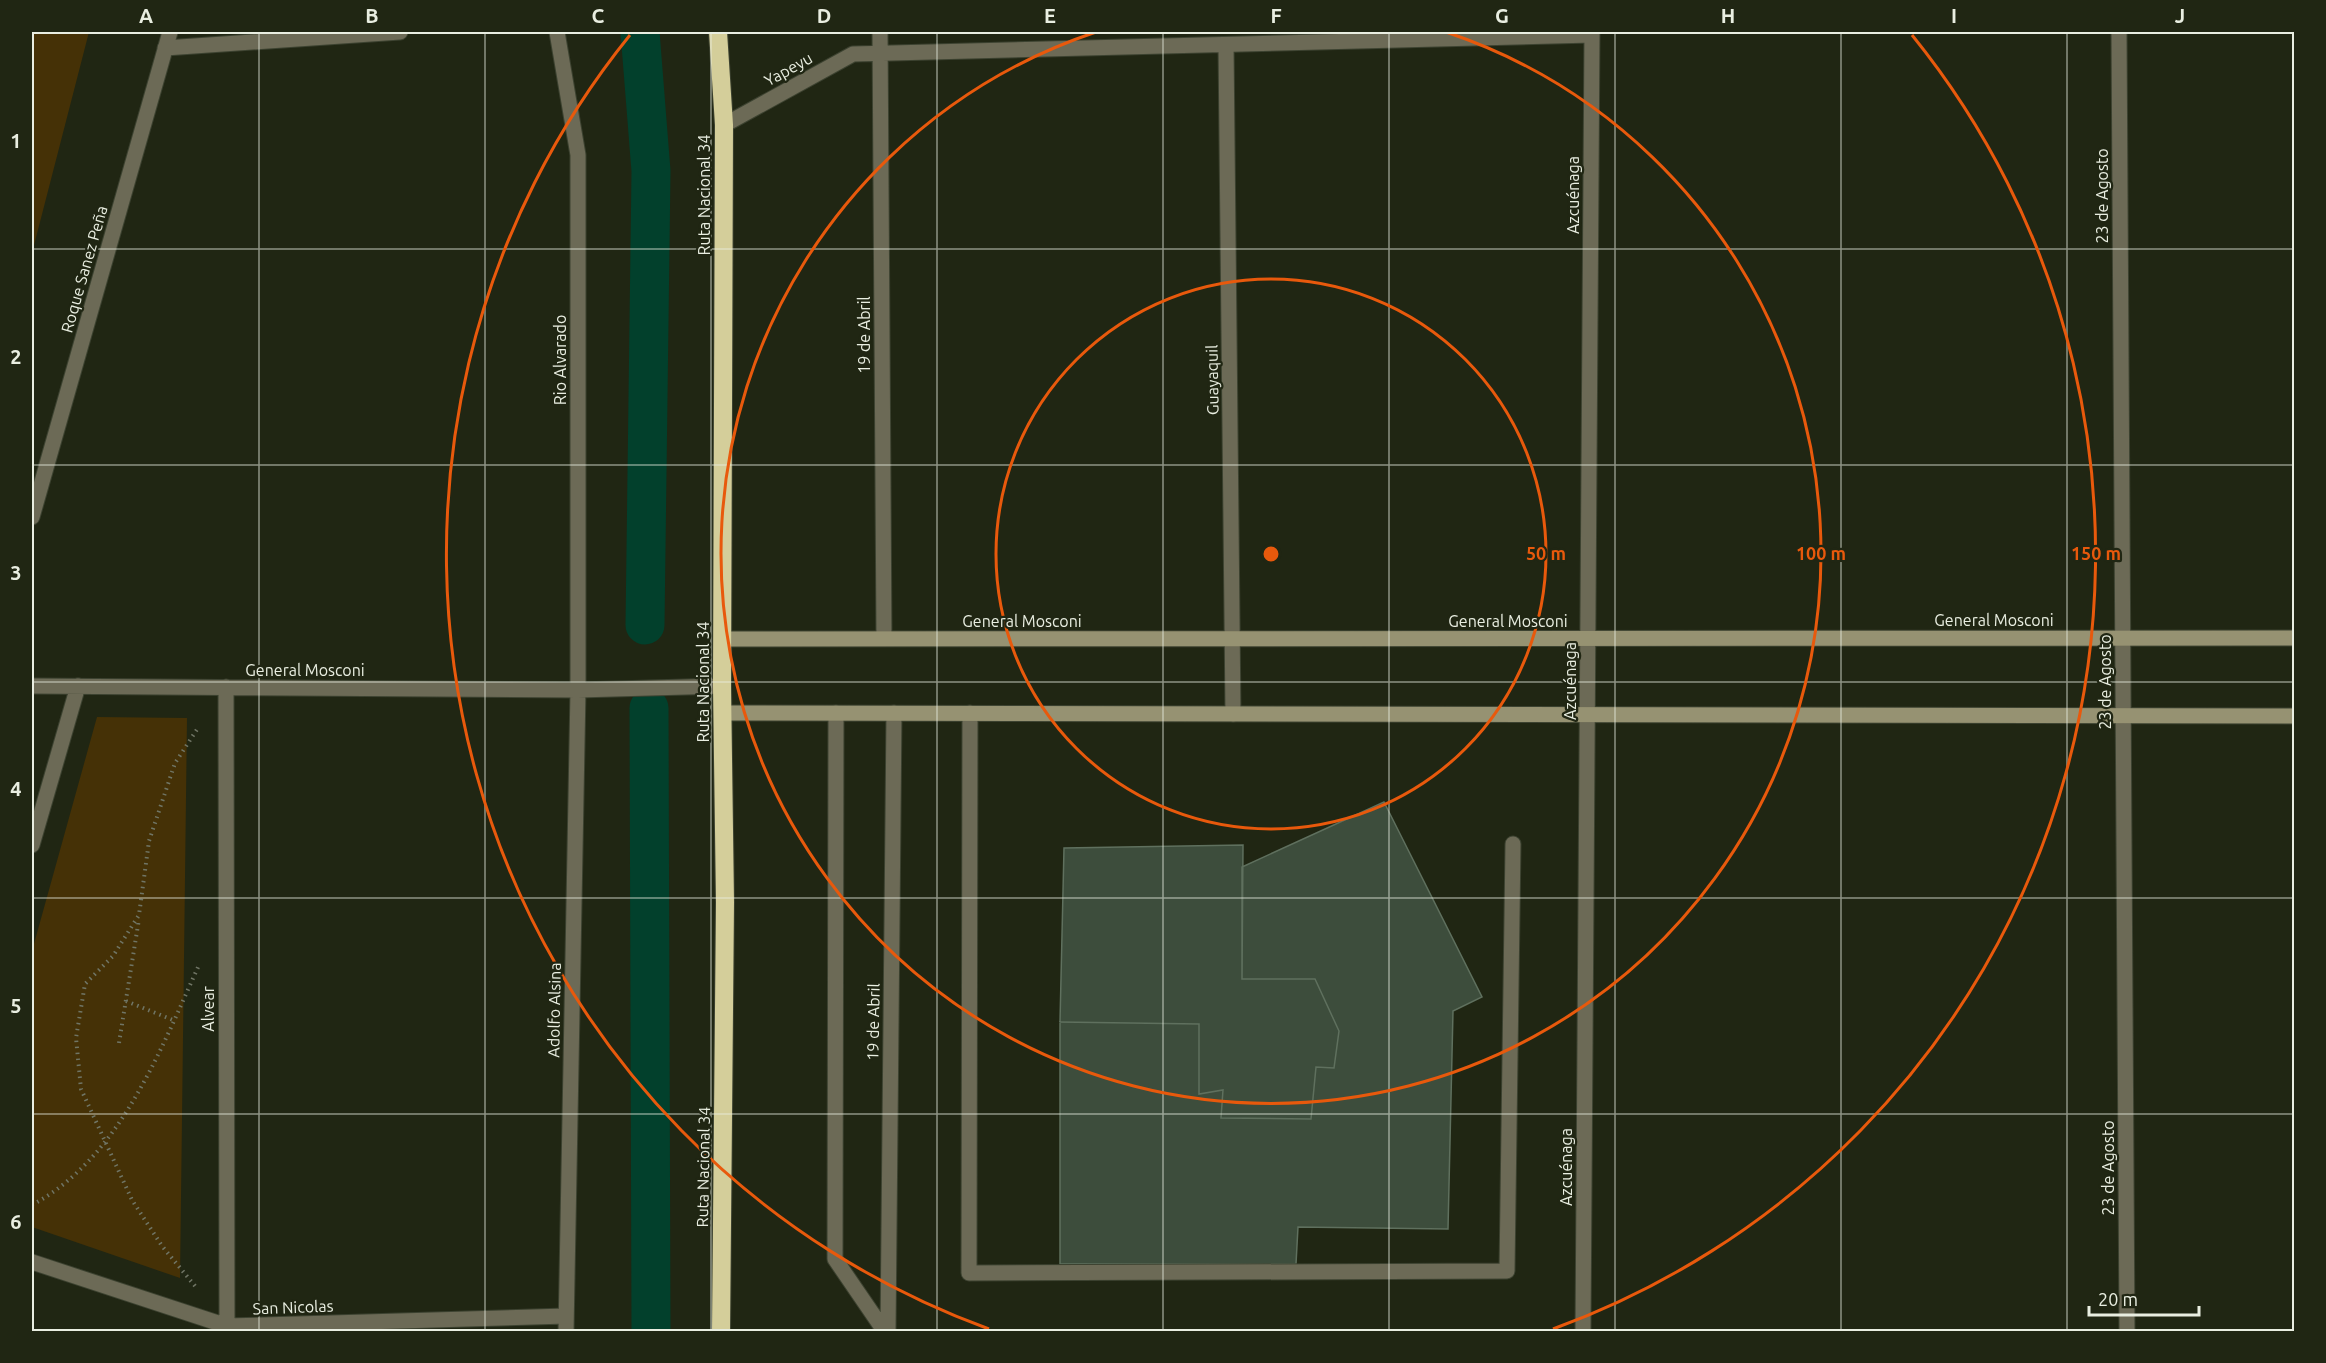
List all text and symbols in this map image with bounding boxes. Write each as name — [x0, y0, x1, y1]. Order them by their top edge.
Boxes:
text: A — [139, 4, 153, 27]
text: B — [365, 4, 379, 27]
text: C — [592, 4, 605, 27]
text: D — [817, 4, 831, 27]
text: E — [1044, 4, 1056, 27]
text: F — [1270, 4, 1282, 27]
text: G — [1495, 4, 1509, 27]
text: H — [1721, 4, 1735, 27]
text: I — [1951, 4, 1957, 27]
text: J — [2175, 4, 2185, 27]
street label: Yapeyu — [761, 49, 815, 89]
text: 1 — [10, 129, 22, 152]
street label: Ruta Nacional 34 — [695, 135, 713, 255]
street label: 23 de Agosto — [2093, 148, 2111, 244]
street label: Azcuénaga — [1564, 156, 1582, 234]
street label: Roque Sanez Peña — [57, 203, 111, 335]
street label: 19 de Abril — [855, 296, 873, 374]
street label: Rio Alvarado — [551, 315, 569, 405]
text: 2 — [10, 345, 22, 368]
street label: Guayaquil — [1202, 345, 1222, 415]
text: 50 m — [1526, 543, 1566, 563]
text: 100 m — [1796, 543, 1846, 563]
text: 150 m — [2071, 543, 2121, 563]
centre of rings — [1261, 544, 1281, 564]
text: 3 — [10, 561, 22, 584]
street label: General Mosconi — [1934, 611, 2054, 629]
street label: General Mosconi — [962, 612, 1082, 630]
street label: General Mosconi — [1448, 612, 1568, 630]
street label: Ruta Nacional 34 — [694, 622, 712, 742]
street label: 23 de Agosto — [2096, 634, 2114, 730]
street label: Azcuénaga — [1561, 642, 1579, 720]
street label: General Mosconi — [245, 661, 365, 679]
text: 4 — [10, 777, 22, 800]
street label: Adolfo Alsina — [544, 962, 564, 1058]
street label: 19 de Abril — [863, 983, 883, 1061]
street label: Alvear — [199, 986, 217, 1032]
text: 5 — [10, 994, 22, 1017]
street label: Ruta Nacional 34 — [693, 1106, 713, 1228]
street label: 23 de Agosto — [2099, 1120, 2117, 1216]
street label: Azcuénaga — [1557, 1128, 1575, 1206]
text: 6 — [10, 1210, 22, 1233]
scale bar — [2089, 1279, 2198, 1317]
text: 20 m — [2098, 1289, 2138, 1309]
street label: San Nicolas — [252, 1297, 334, 1317]

